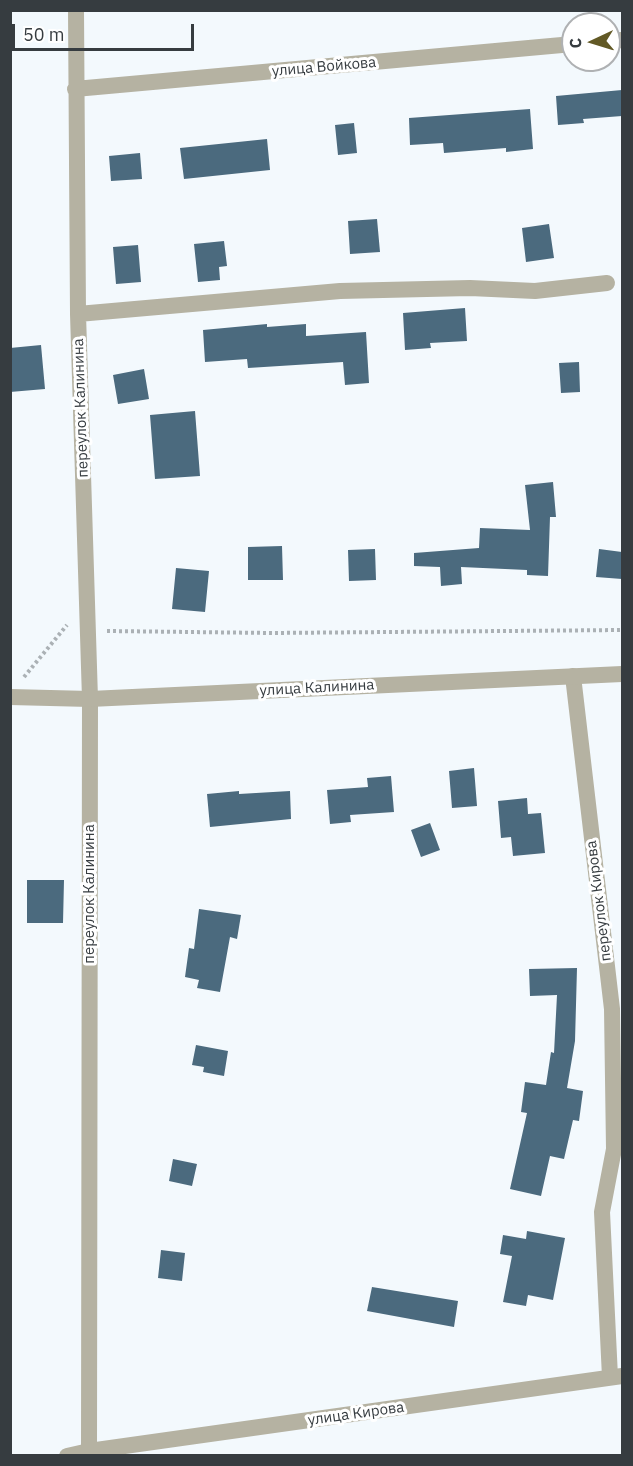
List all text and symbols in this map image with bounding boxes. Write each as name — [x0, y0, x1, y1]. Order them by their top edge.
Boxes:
scale bar — [15, 12, 196, 50]
north arrow — [561, 12, 621, 72]
text: 50 m — [23, 23, 65, 46]
text: С — [565, 37, 585, 49]
street label: улица Войкова — [271, 53, 377, 81]
street label: переулок Калинина — [70, 338, 92, 478]
street label: улица Калинина — [259, 676, 375, 700]
street label: переулок Калинина — [81, 824, 99, 964]
street label: переулок Кирова — [583, 840, 615, 962]
street label: улица Кирова — [307, 1398, 405, 1430]

